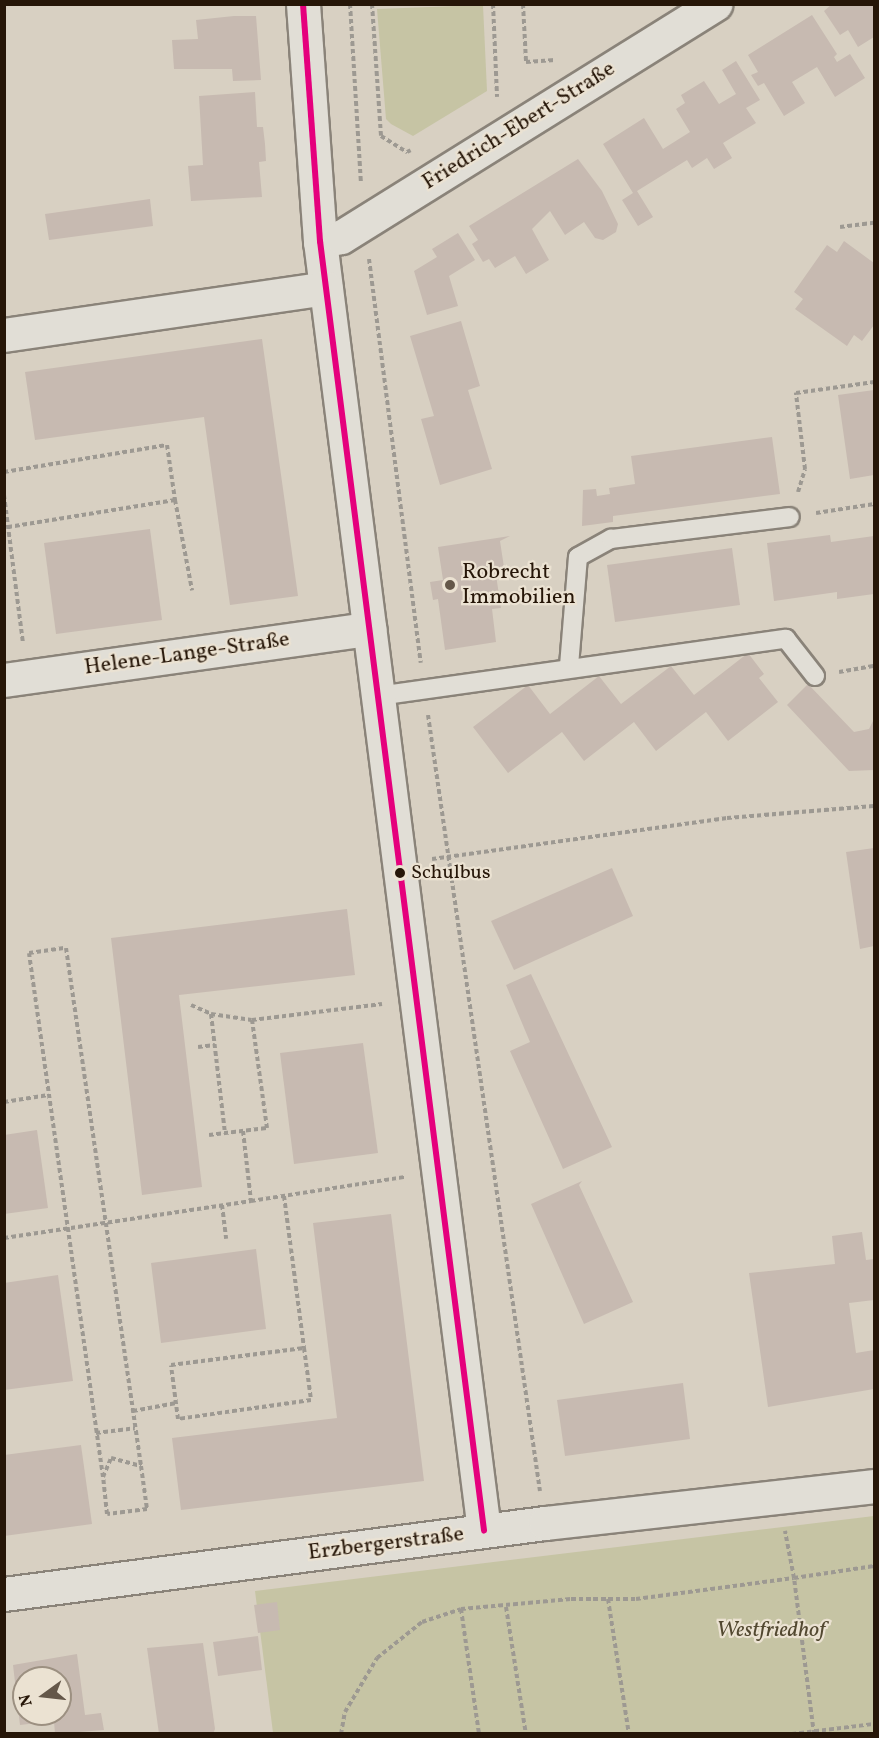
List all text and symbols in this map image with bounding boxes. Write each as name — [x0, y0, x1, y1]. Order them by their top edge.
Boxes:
street label: Friedrich-Ebert-Straße — [418, 56, 620, 196]
place label: Robrecht Immobilien — [462, 559, 576, 610]
marker: Robrecht Immobilien — [443, 578, 457, 592]
street label: Helene-Lange-Straße — [83, 627, 291, 681]
place label: Schulbus — [411, 861, 490, 885]
marker: Schulbus — [394, 867, 406, 879]
street label: Erzbergerstraße — [307, 1521, 465, 1567]
park label: Westfriedhof — [716, 1618, 826, 1644]
north arrow — [12, 1666, 72, 1726]
text: N — [14, 1692, 39, 1709]

